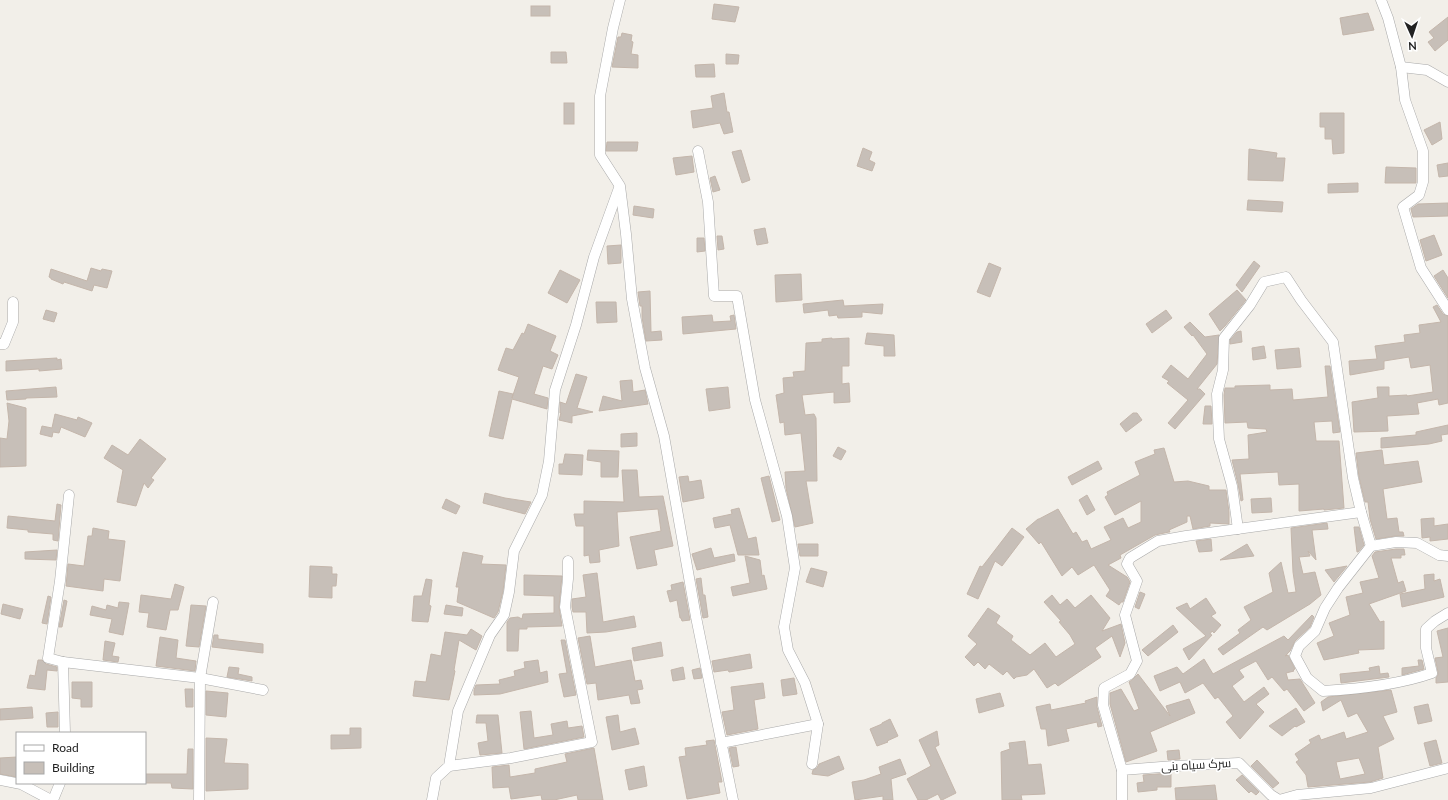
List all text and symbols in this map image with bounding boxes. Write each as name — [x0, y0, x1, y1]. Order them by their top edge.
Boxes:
north arrow — [1392, 16, 1432, 56]
text: N — [1408, 40, 1417, 53]
legend — [16, 732, 146, 784]
text: Road — [52, 740, 79, 755]
street label: سرک سیاه بنی — [1161, 755, 1231, 774]
text: Building — [52, 760, 95, 775]

